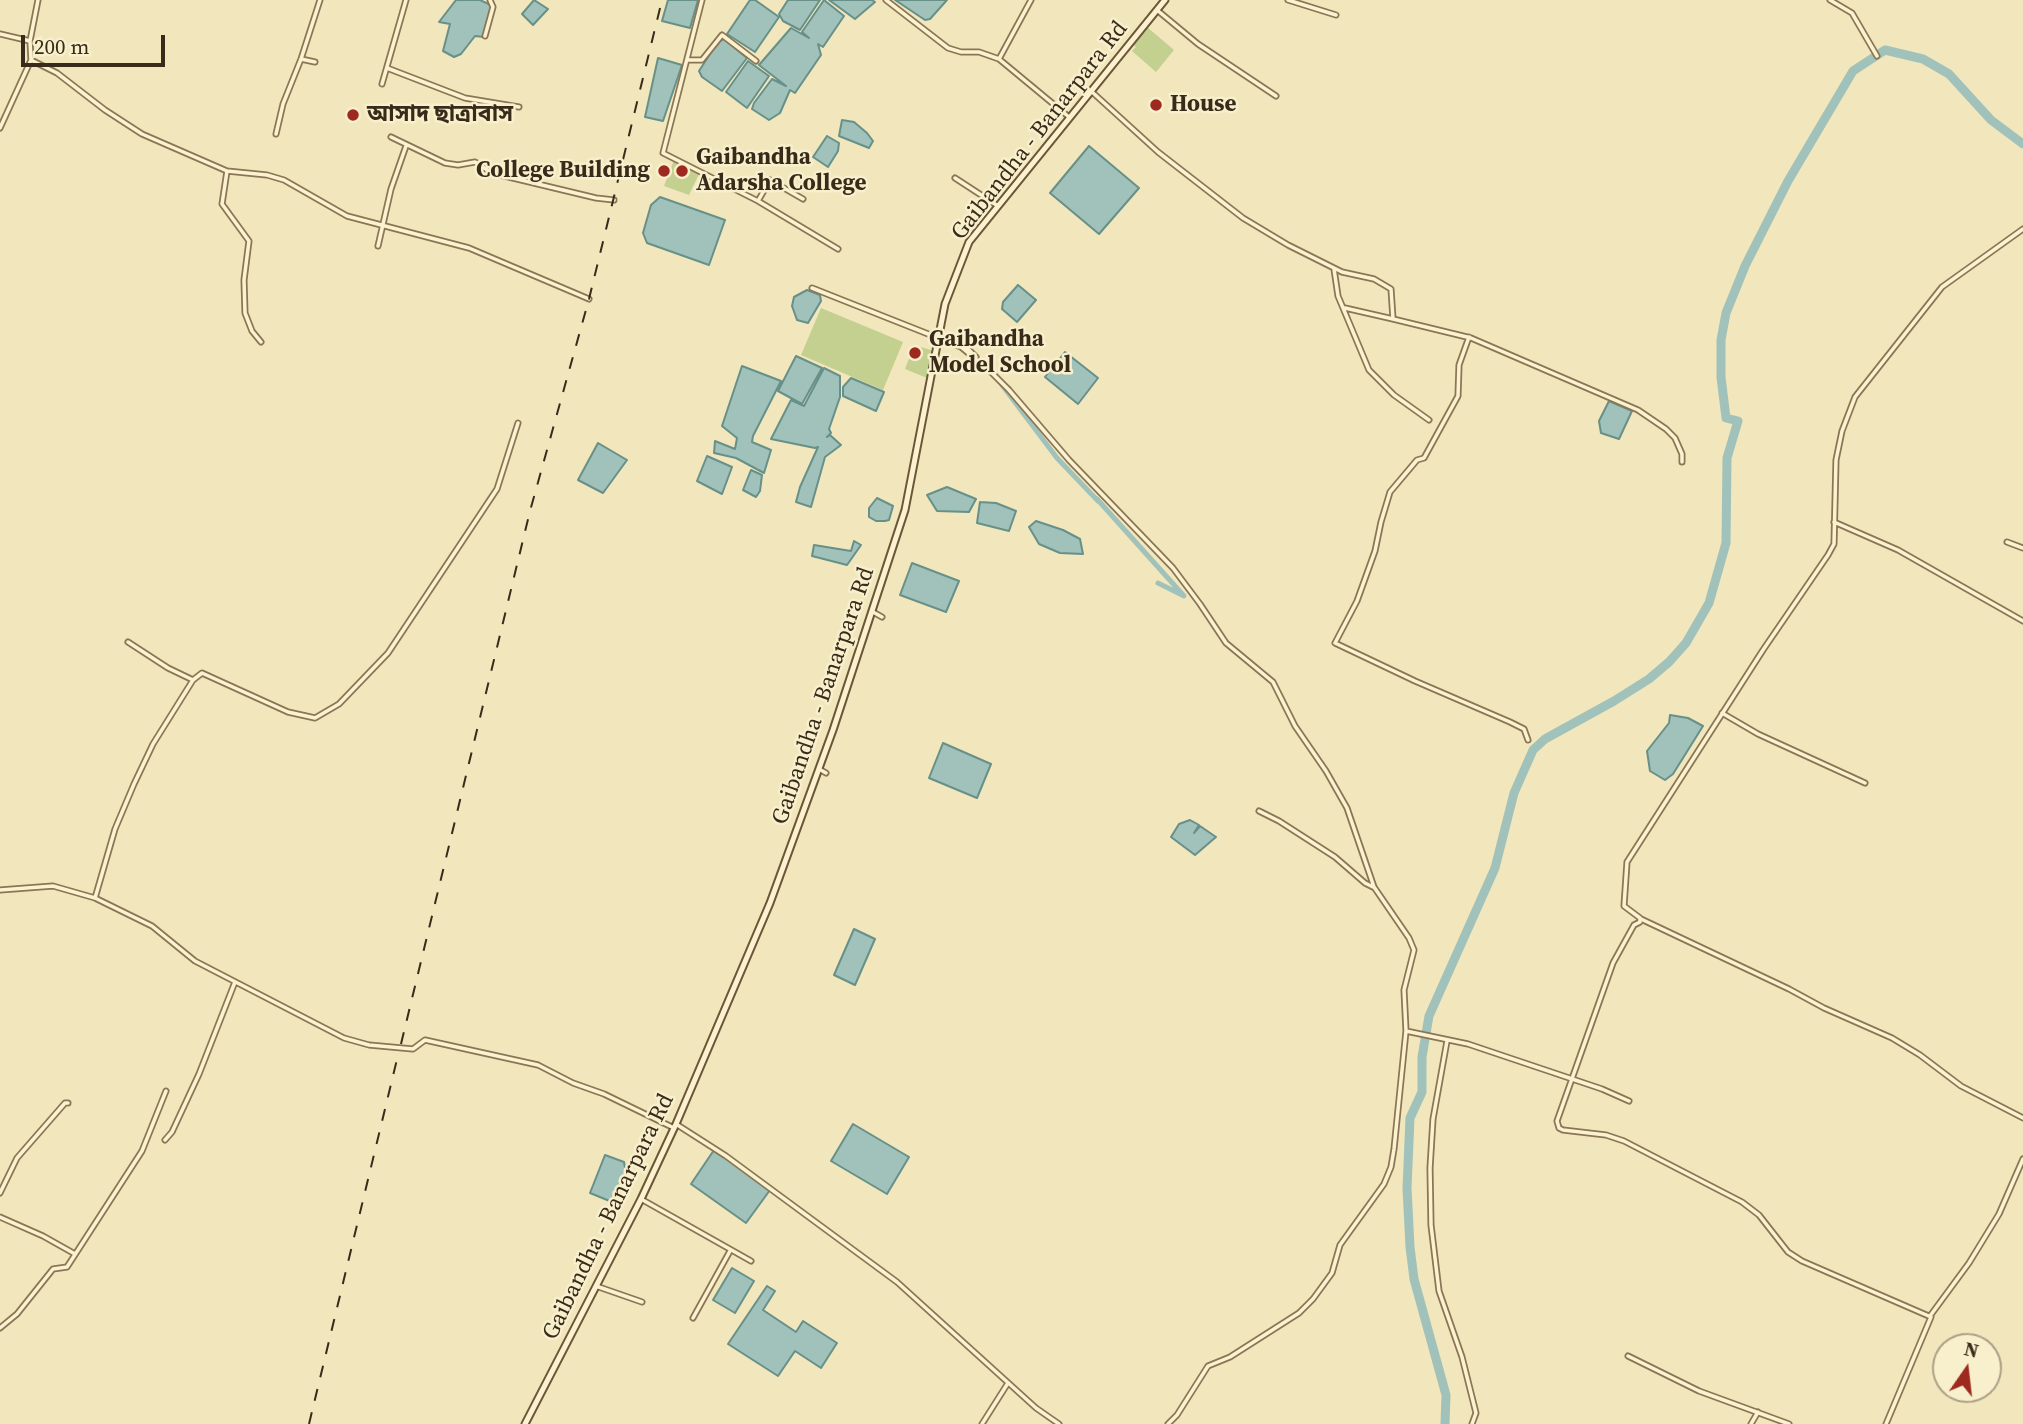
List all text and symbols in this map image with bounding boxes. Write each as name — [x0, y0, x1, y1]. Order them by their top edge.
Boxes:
street label: Gaibandha - Banarpara Rd — [946, 16, 1134, 246]
scale bar — [24, 21, 168, 65]
text: 200 m — [34, 32, 89, 61]
place label: House — [1170, 91, 1236, 119]
marker: House — [1148, 97, 1164, 113]
place label: আসাদ ছাত্রাবাস — [367, 101, 513, 129]
marker: আসাদ ছাত্রাবাস — [345, 107, 361, 123]
place label: Gaibandha Adarsha College — [696, 144, 867, 198]
place label: College Building — [476, 157, 650, 185]
marker: College Building — [656, 163, 672, 179]
marker: Gaibandha Adarsha College — [674, 163, 690, 179]
place label: Gaibandha Model School — [929, 326, 1071, 380]
marker: Gaibandha Model School — [907, 345, 923, 361]
street label: Gaibandha - Banarpara Rd — [767, 564, 881, 828]
street label: Gaibandha - Banarpara Rd — [537, 1090, 681, 1344]
north arrow — [1932, 1333, 2002, 1403]
text: N — [1962, 1335, 1981, 1364]

